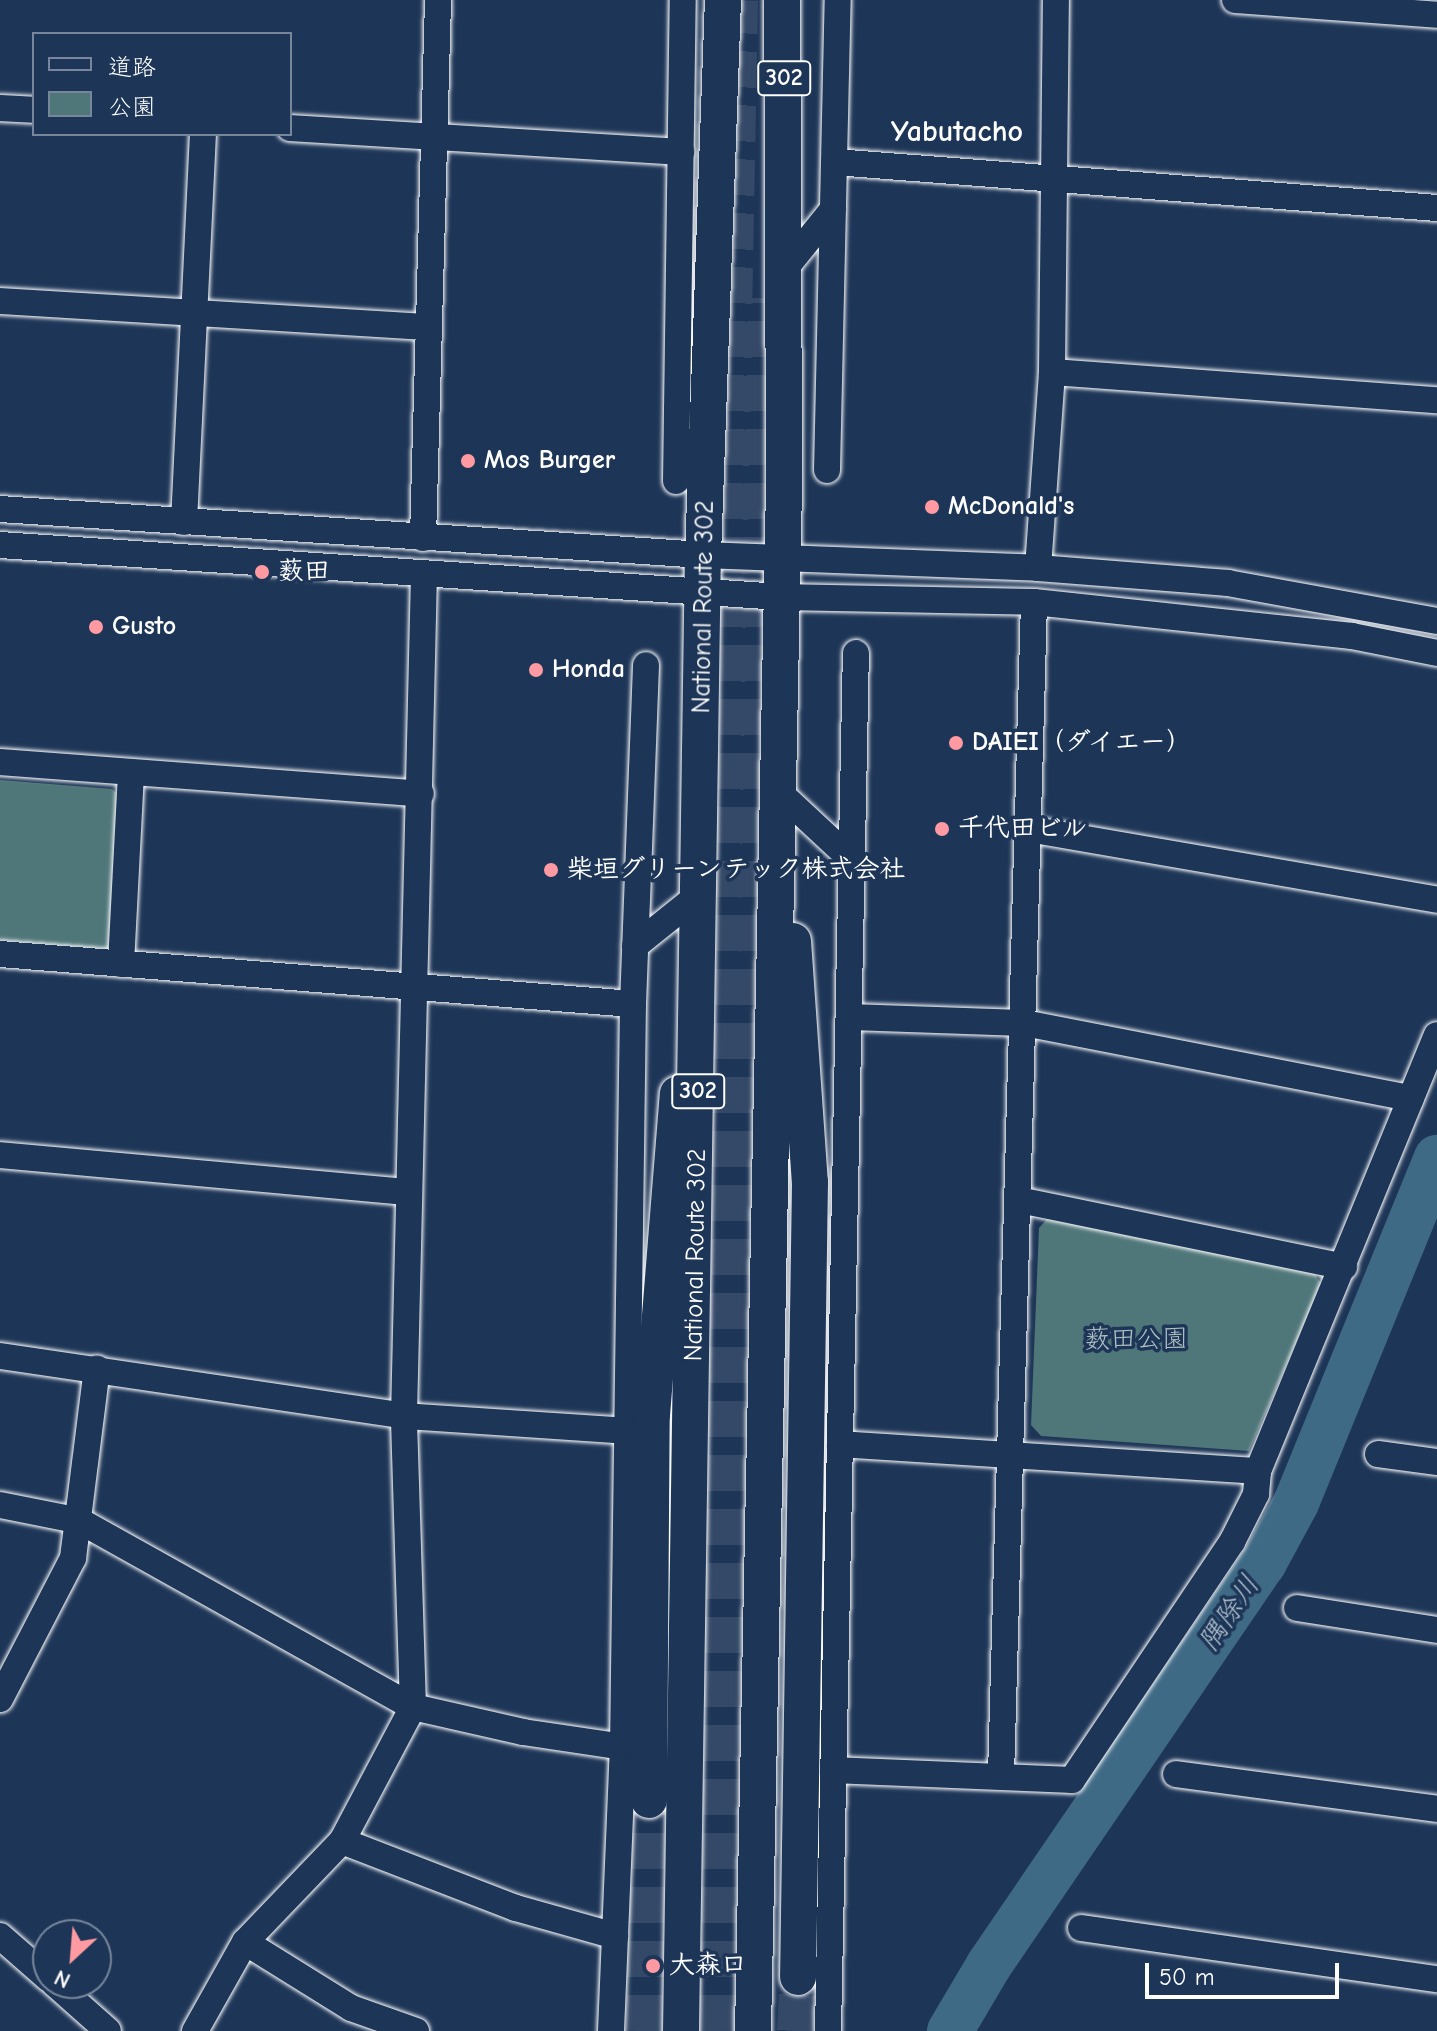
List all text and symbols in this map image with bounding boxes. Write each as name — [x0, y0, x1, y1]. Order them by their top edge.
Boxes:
legend — [32, 32, 292, 136]
text: 道路 — [108, 53, 156, 81]
road number: 302 — [756, 58, 812, 98]
text: 公園 — [108, 93, 156, 121]
district label: Yabutacho — [891, 114, 1023, 150]
place label: Mos Burger — [484, 445, 615, 477]
marker: Mos Burger — [459, 452, 477, 470]
place label: McDonald's — [948, 491, 1074, 523]
marker: McDonald's — [923, 498, 941, 516]
street label: National Route 302 — [687, 500, 721, 714]
place label: 薮田 — [278, 556, 330, 588]
marker: 薮田 — [253, 563, 271, 581]
place label: Gusto — [112, 611, 176, 643]
marker: Gusto — [87, 618, 105, 636]
place label: Honda — [552, 654, 625, 686]
marker: Honda — [527, 661, 545, 679]
place label: DAIEI（ダイエー） — [972, 727, 1194, 759]
marker: DAIEI（ダイエー） — [947, 734, 965, 752]
place label: 千代田ビル — [958, 813, 1088, 845]
marker: 千代田ビル — [933, 820, 951, 838]
place label: 柴垣グリーンテック株式会社 — [567, 854, 905, 886]
marker: 柴垣グリーンテック株式会社 — [542, 861, 560, 879]
road number: 302 — [670, 1071, 726, 1111]
street label: National Route 302 — [679, 1148, 713, 1362]
park label: 薮田公園 — [1084, 1324, 1188, 1356]
water label: 隅除川 — [1192, 1569, 1266, 1657]
north arrow — [32, 1919, 112, 1999]
scale bar — [1149, 1947, 1343, 1997]
place label: 大森口 — [669, 1950, 747, 1982]
marker: 大森口 — [644, 1957, 662, 1975]
text: 50 m — [1159, 1963, 1215, 1991]
text: N — [50, 1964, 75, 1994]

